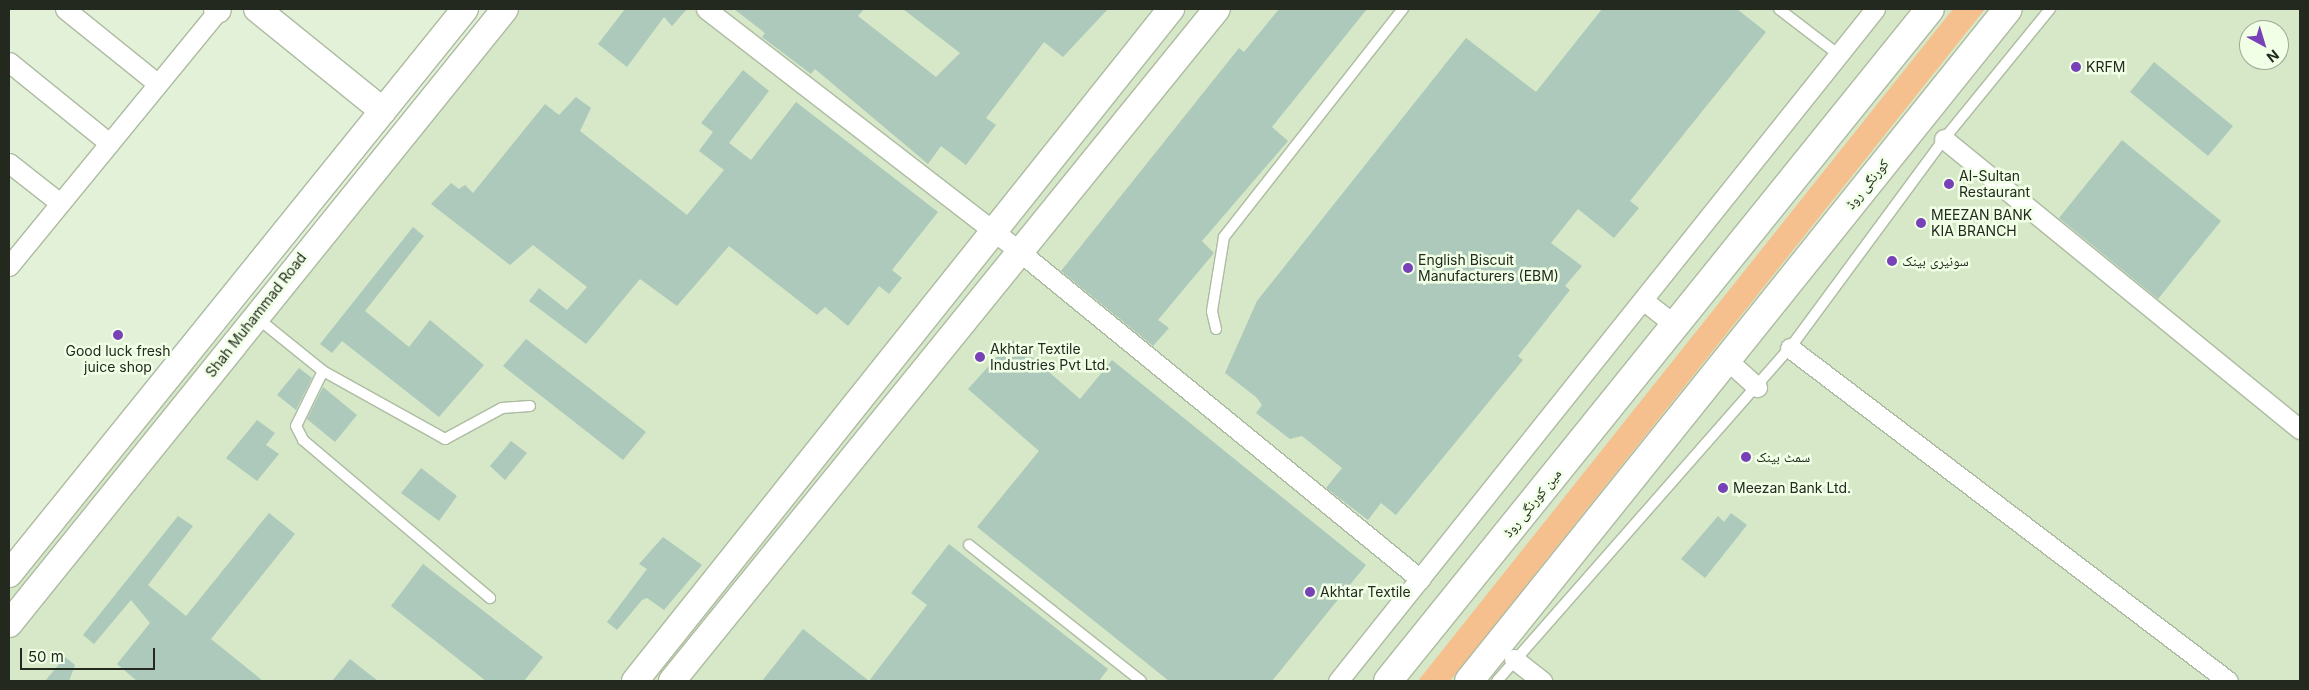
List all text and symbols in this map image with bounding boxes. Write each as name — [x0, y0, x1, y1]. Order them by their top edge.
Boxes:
north arrow — [2239, 20, 2289, 70]
text: N — [2264, 46, 2283, 66]
place label: KRFM — [2086, 59, 2125, 75]
marker: KRFM — [2070, 61, 2082, 73]
street label: کورنگی روڈ — [1842, 156, 1892, 212]
place label: Al-Sultan Restaurant — [1959, 168, 2030, 200]
marker: Al-Sultan Restaurant — [1943, 178, 1955, 190]
place label: MEEZAN BANK KIA BRANCH — [1931, 207, 2032, 240]
marker: MEEZAN BANK KIA BRANCH — [1915, 217, 1927, 229]
street label: Shah Muhammad Road — [202, 250, 310, 380]
place label: English Biscuit Manufacturers (EBM) — [1418, 252, 1559, 284]
place label: سونیری بینک — [1902, 253, 1969, 269]
marker: سونیری بینک — [1886, 255, 1898, 267]
marker: English Biscuit Manufacturers (EBM) — [1402, 262, 1414, 274]
marker: Good luck fresh juice shop — [112, 329, 124, 341]
place label: Akhtar Textile Industries Pvt Ltd. — [990, 341, 1109, 374]
place label: Good luck fresh juice shop — [65, 343, 171, 376]
marker: Akhtar Textile Industries Pvt Ltd. — [974, 351, 986, 363]
place label: سمٹ بینک — [1756, 449, 1810, 465]
marker: سمٹ بینک — [1740, 451, 1752, 463]
street label: مین کورنگی روڈ — [1499, 466, 1565, 540]
place label: Meezan Bank Ltd. — [1733, 480, 1851, 496]
marker: Meezan Bank Ltd. — [1717, 482, 1729, 494]
place label: Akhtar Textile — [1320, 584, 1411, 600]
marker: Akhtar Textile — [1304, 586, 1316, 598]
scale bar — [22, 638, 158, 670]
text: 50 m — [28, 647, 64, 666]

